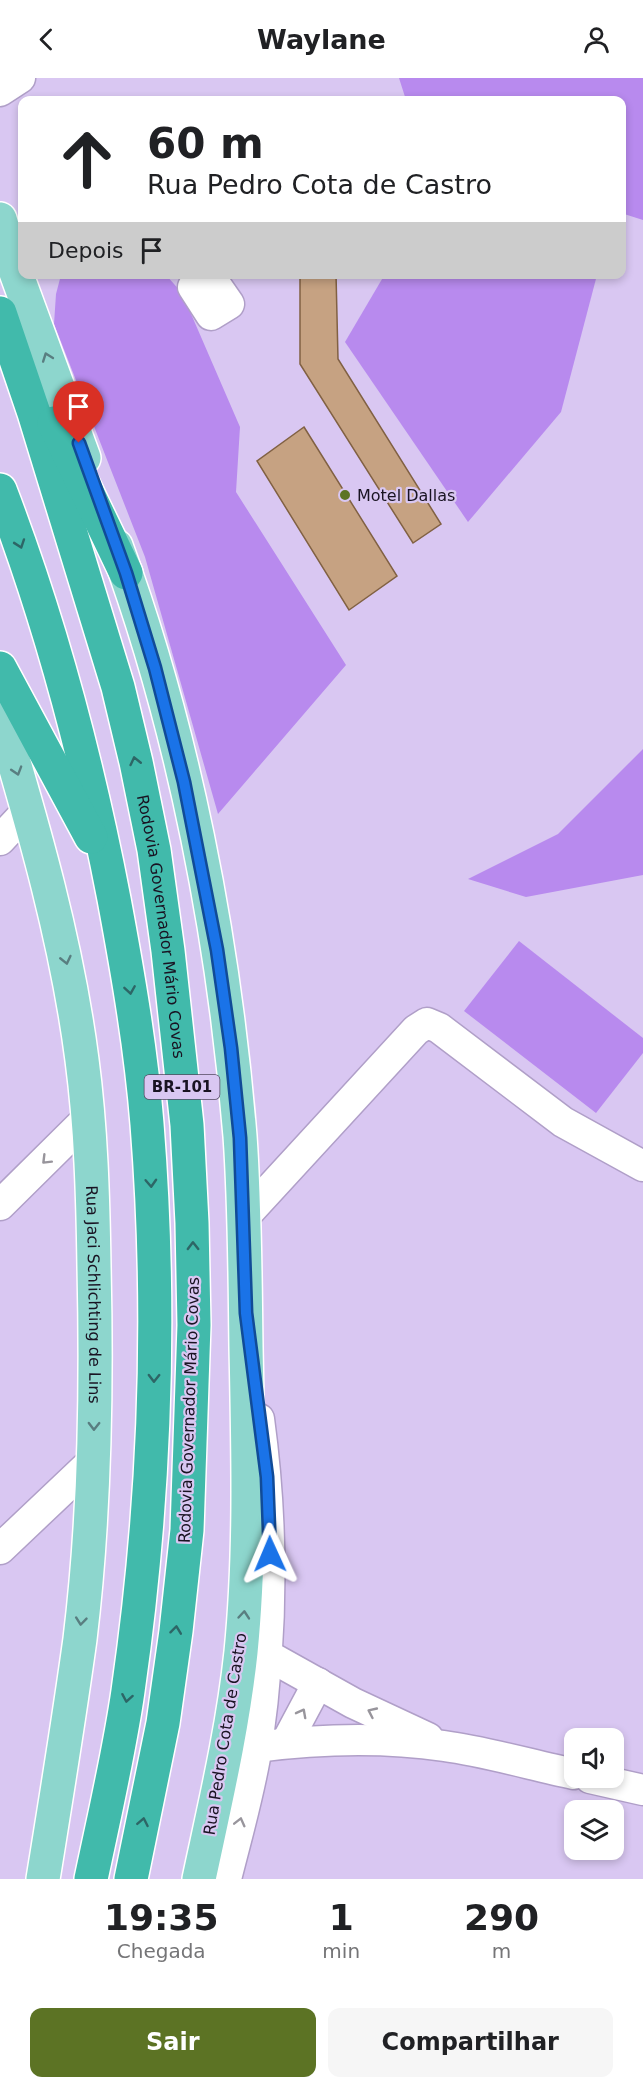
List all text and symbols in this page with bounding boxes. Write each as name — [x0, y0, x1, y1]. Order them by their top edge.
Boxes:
icon: back — [30, 23, 63, 56]
icon: person — [580, 23, 613, 56]
text: Waylane — [257, 24, 386, 55]
text: 60 m — [147, 119, 264, 168]
icon: ahead — [48, 120, 126, 198]
text: Rua Pedro Cota de Castro — [147, 169, 492, 200]
icon: arrive — [135, 234, 168, 267]
text: Depois — [48, 238, 123, 263]
one-way arrow — [42, 352, 55, 363]
pin — [53, 381, 104, 443]
icon: arrive — [62, 390, 95, 423]
place label: Motel Dallas — [357, 486, 455, 505]
marker: Motel Dallas — [338, 488, 352, 502]
one-way arrow — [13, 538, 26, 549]
one-way arrow — [130, 757, 143, 767]
one-way arrow — [10, 766, 22, 776]
street label: Rodovia Governador Mário Covas — [133, 793, 189, 1060]
one-way arrow — [58, 955, 71, 965]
one-way arrow — [124, 985, 136, 994]
road number: BR-101 — [144, 1075, 219, 1099]
one-way arrow — [42, 1152, 53, 1163]
one-way arrow — [144, 1179, 157, 1188]
street label: Rua Jaci Schlichting de Lins — [83, 1185, 105, 1404]
one-way arrow — [187, 1242, 199, 1251]
street label: Rodovia Governador Mário Covas — [175, 1277, 203, 1543]
one-way arrow — [148, 1374, 160, 1383]
one-way arrow — [88, 1422, 100, 1431]
position arrow — [238, 1522, 302, 1586]
one-way arrow — [237, 1610, 250, 1619]
one-way arrow — [75, 1616, 88, 1625]
one-way arrow — [169, 1625, 182, 1634]
street label: Rua Pedro Cota de Castro — [200, 1632, 250, 1836]
one-way arrow — [121, 1693, 133, 1703]
one-way arrow — [368, 1708, 379, 1720]
one-way arrow — [295, 1709, 306, 1720]
map controls — [564, 1728, 624, 1860]
button: sound — [564, 1728, 624, 1788]
button: layers — [564, 1800, 624, 1860]
one-way arrow — [136, 1817, 149, 1827]
one-way arrow — [233, 1817, 246, 1827]
text: 19:35 — [104, 1897, 218, 1938]
text: 1 — [329, 1897, 354, 1938]
text: 290 — [464, 1897, 539, 1938]
text: Chegada — [117, 1939, 206, 1963]
text: min — [322, 1939, 360, 1963]
text: m — [492, 1939, 511, 1963]
button: Sair — [30, 2008, 316, 2077]
button: Compartilhar — [328, 2008, 613, 2077]

